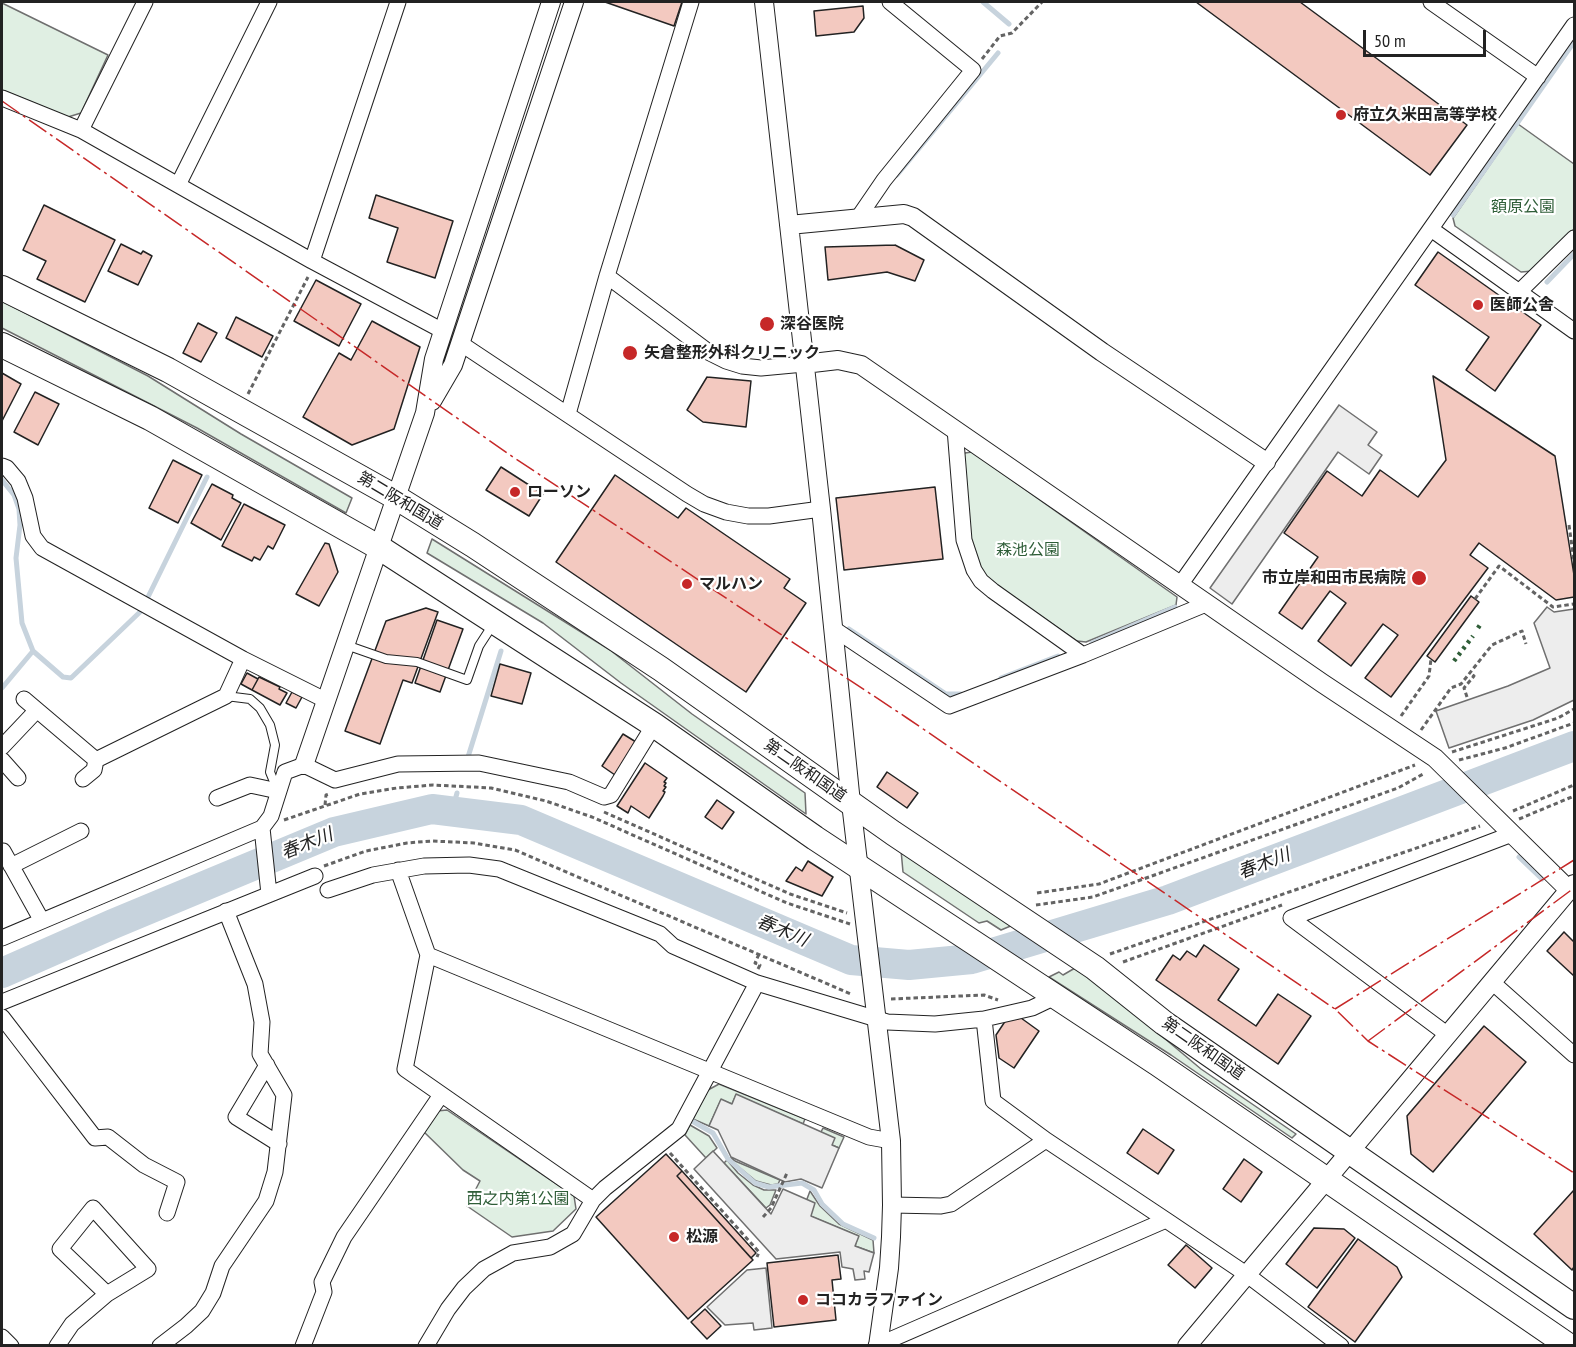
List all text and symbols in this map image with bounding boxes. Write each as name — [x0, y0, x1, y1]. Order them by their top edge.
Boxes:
scale bar — [1366, 18, 1489, 56]
text: 50 m — [1374, 29, 1406, 52]
place label: 府立久米田高等学校 — [1353, 105, 1497, 125]
marker: 府立久米田高等学校 — [1334, 108, 1348, 122]
park label: 額原公園 — [1491, 197, 1555, 217]
place label: 医師公舎 — [1490, 295, 1554, 315]
marker: 医師公舎 — [1471, 298, 1485, 312]
place label: 深谷医院 — [780, 314, 844, 334]
marker: 深谷医院 — [758, 315, 776, 333]
place label: 矢倉整形外科クリニック — [644, 343, 820, 363]
marker: 矢倉整形外科クリニック — [621, 344, 639, 362]
street label: 第二阪和国道 — [354, 468, 446, 534]
place label: ローソン — [527, 482, 591, 502]
marker: ローソン — [508, 485, 522, 499]
park label: 森池公園 — [996, 540, 1060, 560]
place label: 市立岸和田市民病院 — [1262, 568, 1406, 588]
marker: 市立岸和田市民病院 — [1410, 569, 1428, 587]
place label: マルハン — [699, 574, 763, 594]
marker: マルハン — [680, 577, 694, 591]
street label: 第二阪和国道 — [760, 736, 850, 806]
water label: 春木川 — [278, 824, 336, 864]
water label: 春木川 — [1235, 844, 1293, 884]
water label: 春木川 — [753, 911, 811, 951]
street label: 第二阪和国道 — [1158, 1014, 1248, 1084]
park label: 西之内第1公園 — [466, 1189, 570, 1209]
place label: 松源 — [686, 1227, 718, 1247]
marker: 松源 — [667, 1230, 681, 1244]
place label: ココカラファイン — [815, 1290, 943, 1310]
marker: ココカラファイン — [796, 1293, 810, 1307]

